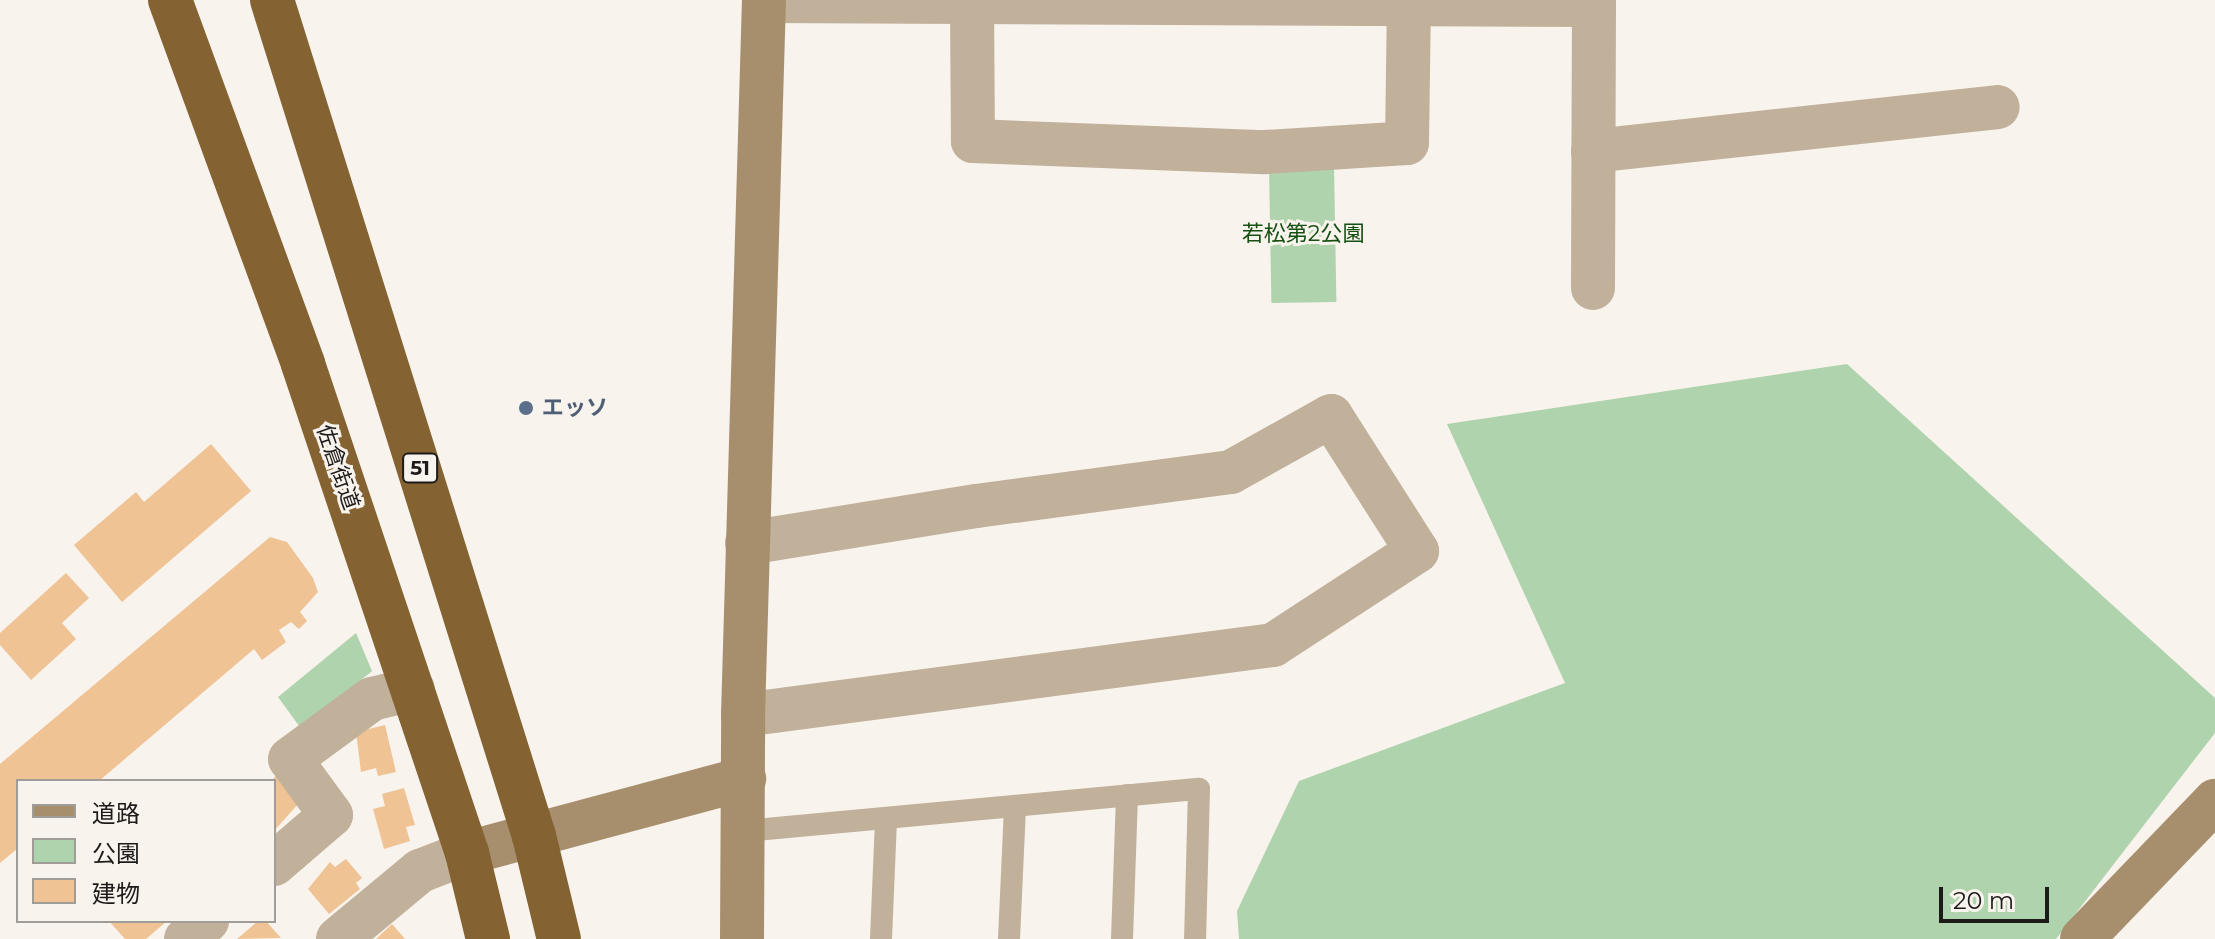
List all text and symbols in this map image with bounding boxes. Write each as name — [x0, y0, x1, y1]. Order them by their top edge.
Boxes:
park label: 若松第2公園 — [1242, 221, 1364, 247]
place label: エッソ — [542, 395, 608, 421]
marker: エッソ — [517, 399, 535, 417]
street label: 佐倉街道 — [311, 421, 365, 513]
road number: 51 — [402, 452, 438, 484]
legend — [16, 779, 276, 923]
text: 道路 — [92, 799, 140, 828]
text: 公園 — [92, 839, 140, 868]
scale bar — [1943, 871, 2053, 921]
text: 建物 — [92, 879, 140, 908]
text: 20 m — [1953, 886, 2014, 915]

